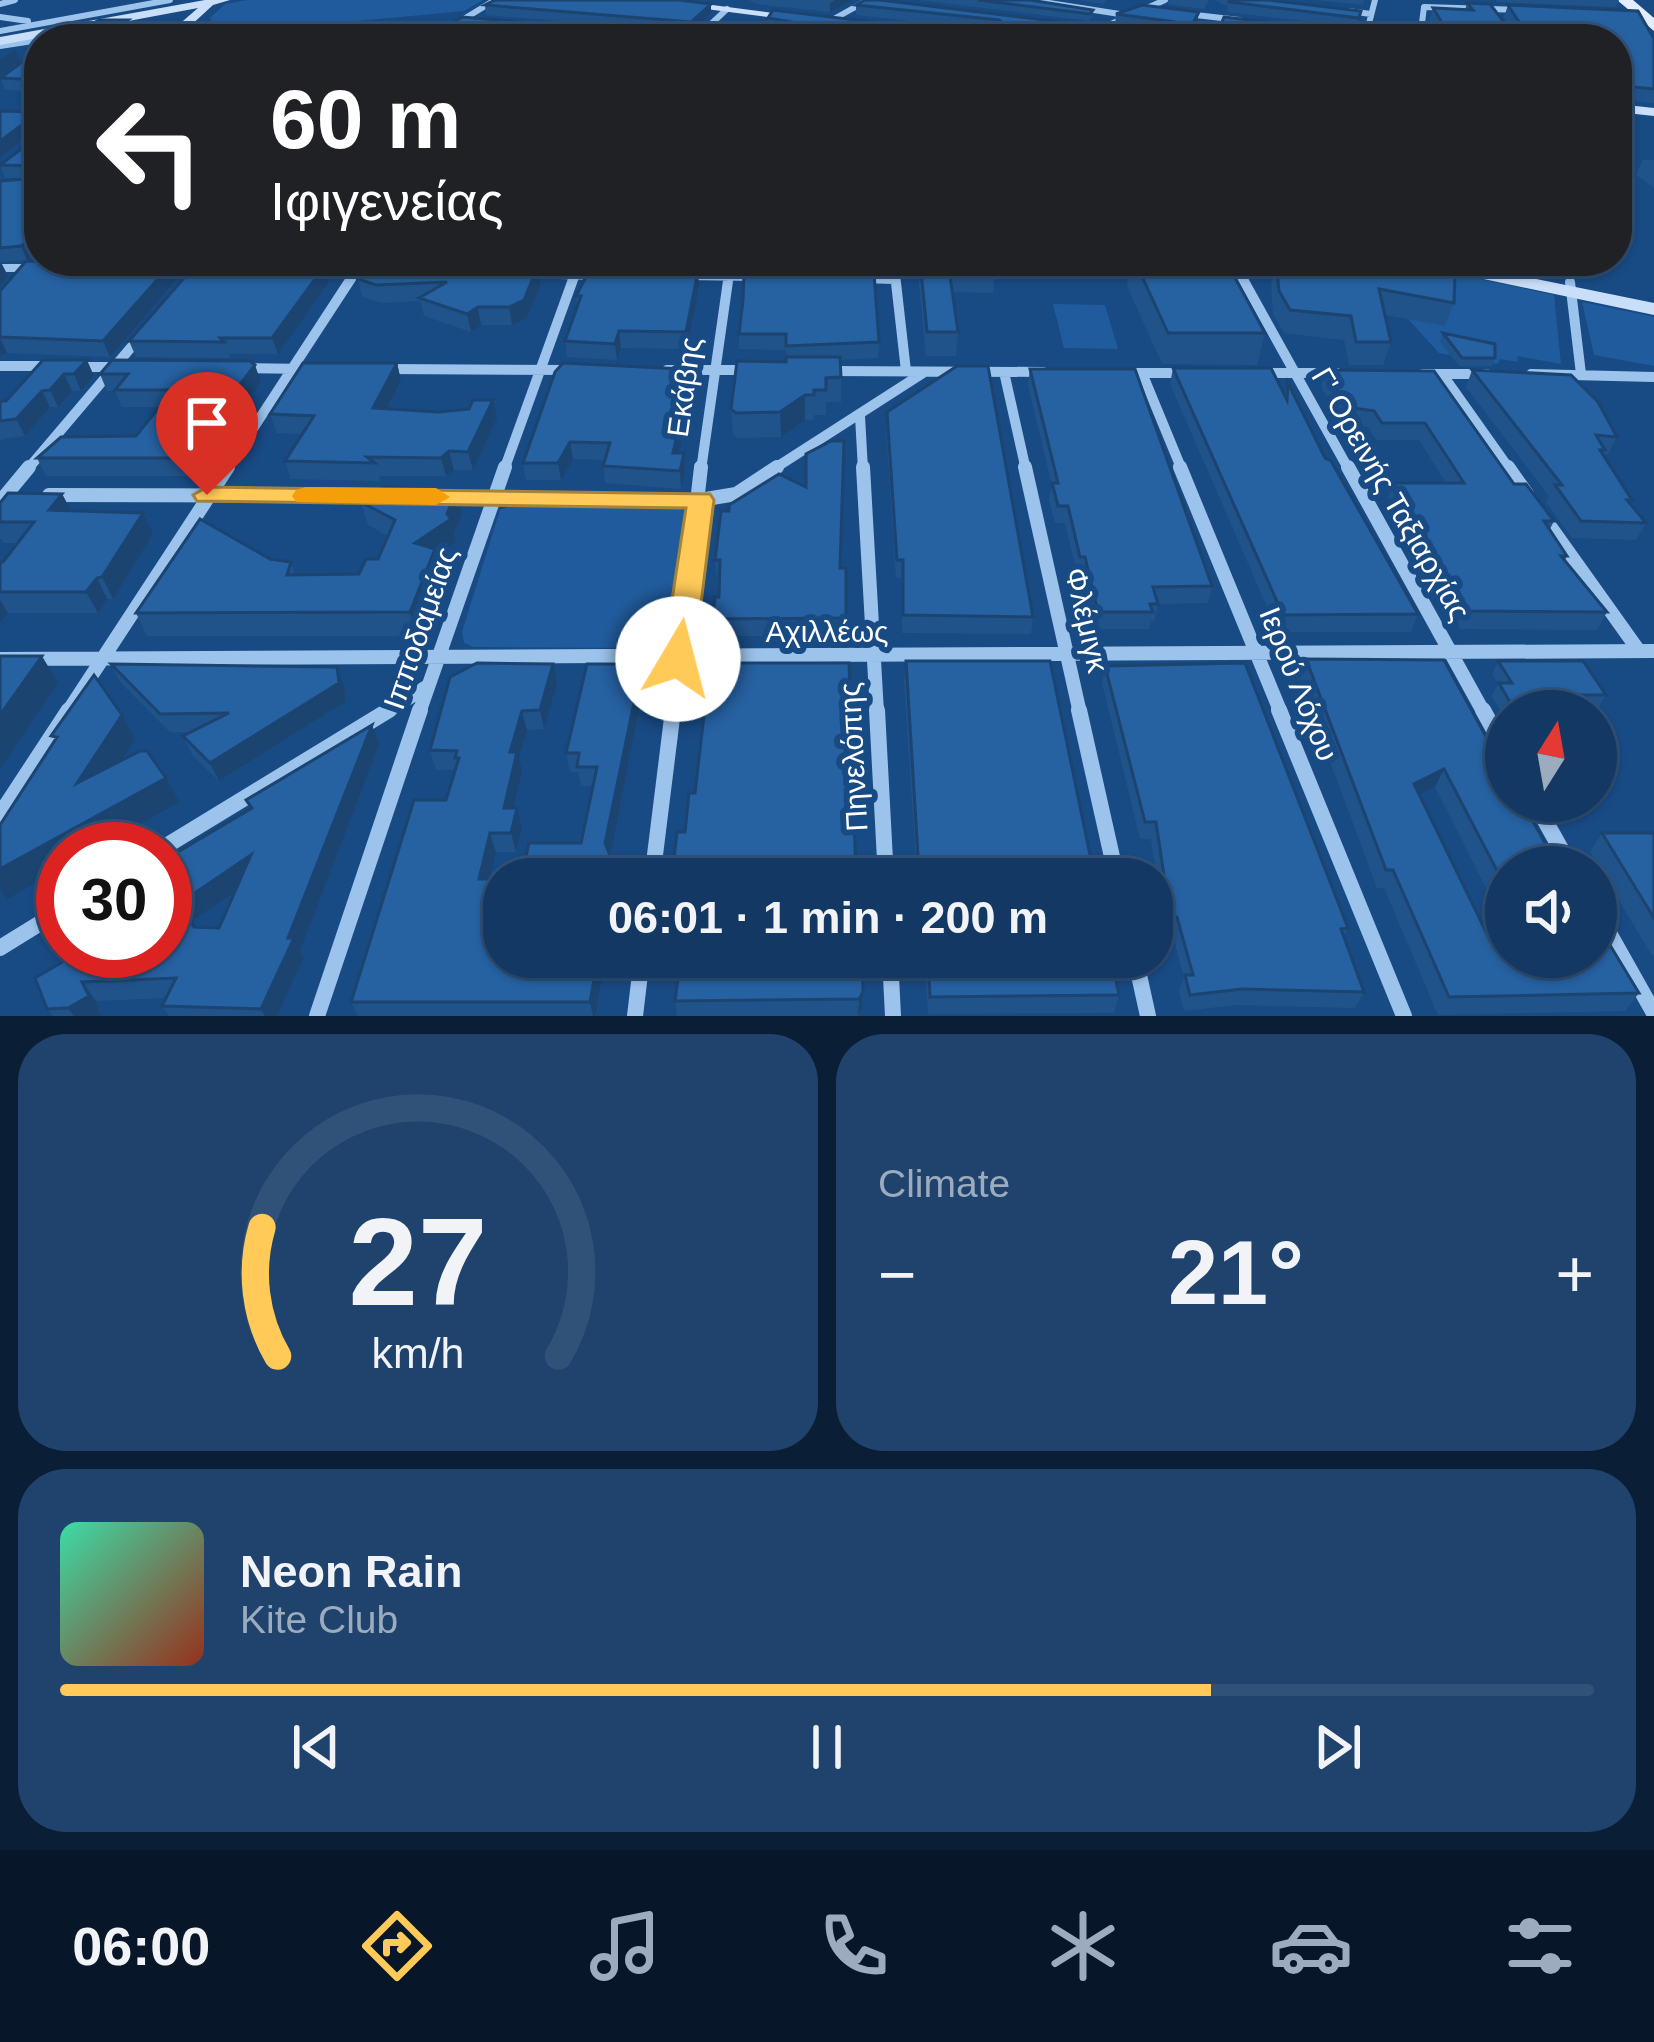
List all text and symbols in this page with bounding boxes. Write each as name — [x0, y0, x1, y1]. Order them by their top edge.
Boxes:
icon: left — [72, 72, 228, 228]
text: 60 m — [270, 72, 461, 166]
text: Ιφιγενείας — [270, 171, 503, 231]
street label: Εκάβης — [661, 335, 707, 439]
street label: Γ' Ορεινής Ταξιαρχίας — [1305, 362, 1477, 626]
pin — [156, 372, 258, 495]
icon: arrive — [174, 390, 240, 456]
street label: Ιπποδαμείας — [377, 543, 463, 713]
street label: Φλέμιγκ — [1059, 565, 1115, 676]
position arrow — [615, 596, 741, 722]
street label: Ιερού Λόχου — [1253, 602, 1345, 766]
street label: Αχιλλέως — [765, 615, 889, 648]
street label: Πηνελόπης — [833, 682, 873, 832]
north arrow — [1485, 690, 1617, 822]
map controls — [1485, 690, 1617, 978]
speed limit sign: 30 — [36, 822, 192, 978]
button: sound — [1485, 846, 1617, 978]
text: 06:01 · 1 min · 200 m — [608, 892, 1048, 943]
text: Climate — [878, 1162, 1010, 1205]
text: 27 — [349, 1192, 487, 1331]
text: 21° — [1168, 1223, 1304, 1323]
text: − — [878, 1237, 917, 1311]
text: + — [1555, 1237, 1594, 1311]
text: km/h — [372, 1328, 464, 1376]
text: Neon Rain — [240, 1546, 463, 1597]
text: Kite Club — [240, 1598, 398, 1641]
icon: previous — [283, 1714, 349, 1780]
icon: pause — [794, 1714, 860, 1780]
icon: next — [1305, 1714, 1371, 1780]
icon: directions — [355, 1904, 439, 1988]
icon: music — [583, 1904, 667, 1988]
icon: phone — [812, 1904, 896, 1988]
icon: climate — [1041, 1904, 1125, 1988]
icon: car — [1269, 1904, 1353, 1988]
icon: filters — [1498, 1904, 1582, 1988]
text: 06:00 — [72, 1916, 210, 1976]

